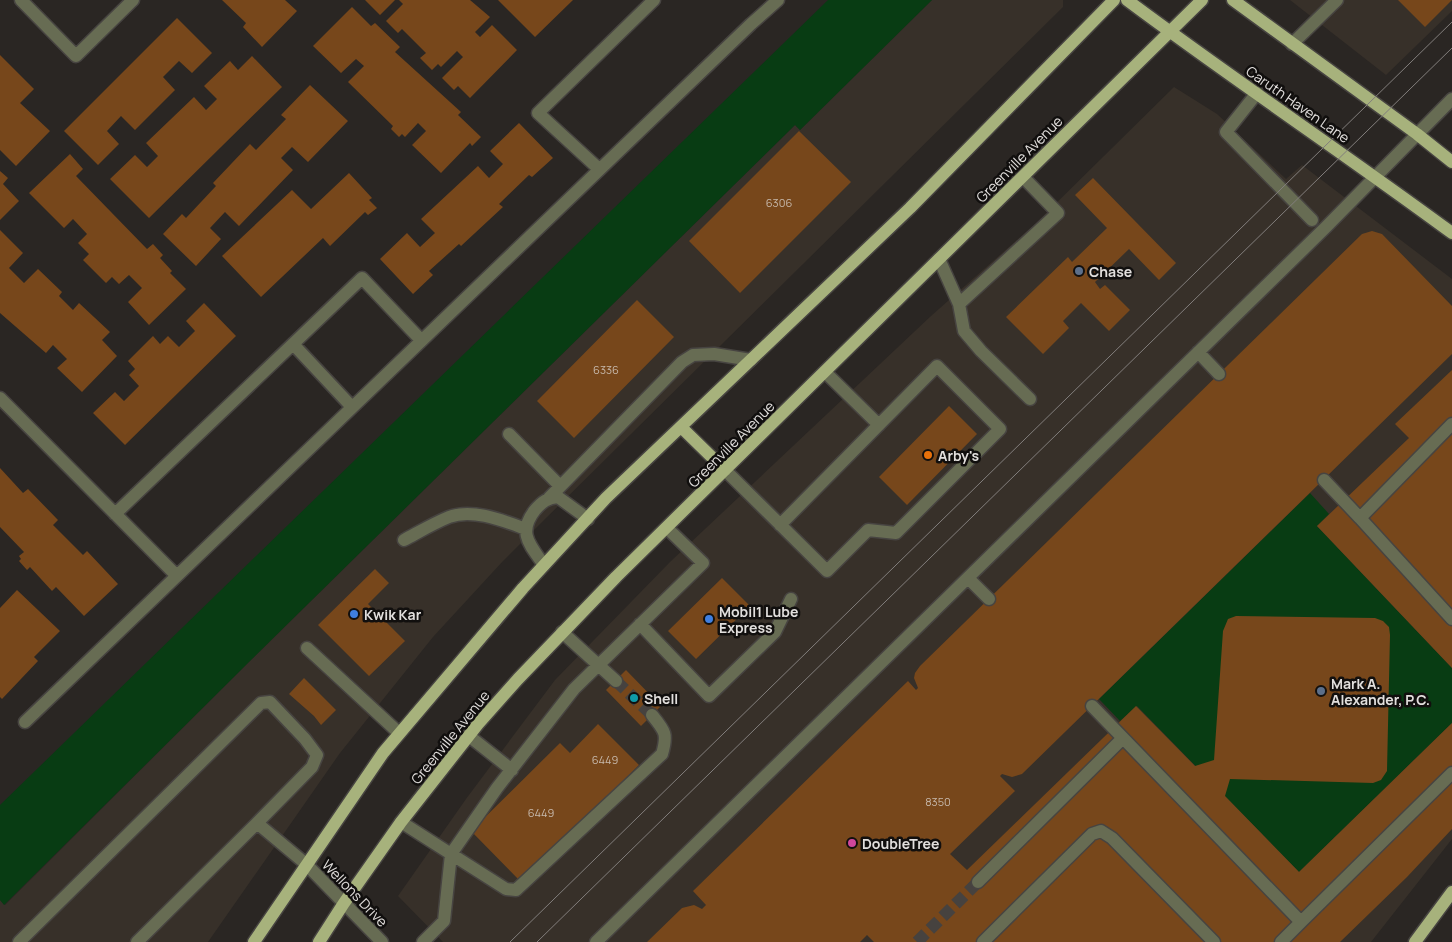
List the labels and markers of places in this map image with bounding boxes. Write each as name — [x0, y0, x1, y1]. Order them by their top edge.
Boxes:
place label: Chase — [1089, 262, 1132, 281]
marker: Chase — [1073, 265, 1085, 277]
place label: Arby's — [938, 446, 979, 465]
marker: Arby's — [922, 449, 934, 461]
place label: Mobil1 Lube Express — [719, 602, 798, 637]
place label: Kwik Kar — [364, 605, 422, 624]
marker: Kwik Kar — [348, 608, 360, 620]
marker: Mobil1 Lube Express — [703, 613, 715, 625]
place label: Mark A. Alexander, P.C. — [1331, 674, 1430, 709]
marker: Mark A. Alexander, P.C. — [1315, 685, 1327, 697]
place label: Shell — [644, 689, 678, 708]
marker: Shell — [628, 692, 640, 704]
place label: DoubleTree — [862, 834, 939, 853]
marker: DoubleTree — [846, 837, 858, 849]

